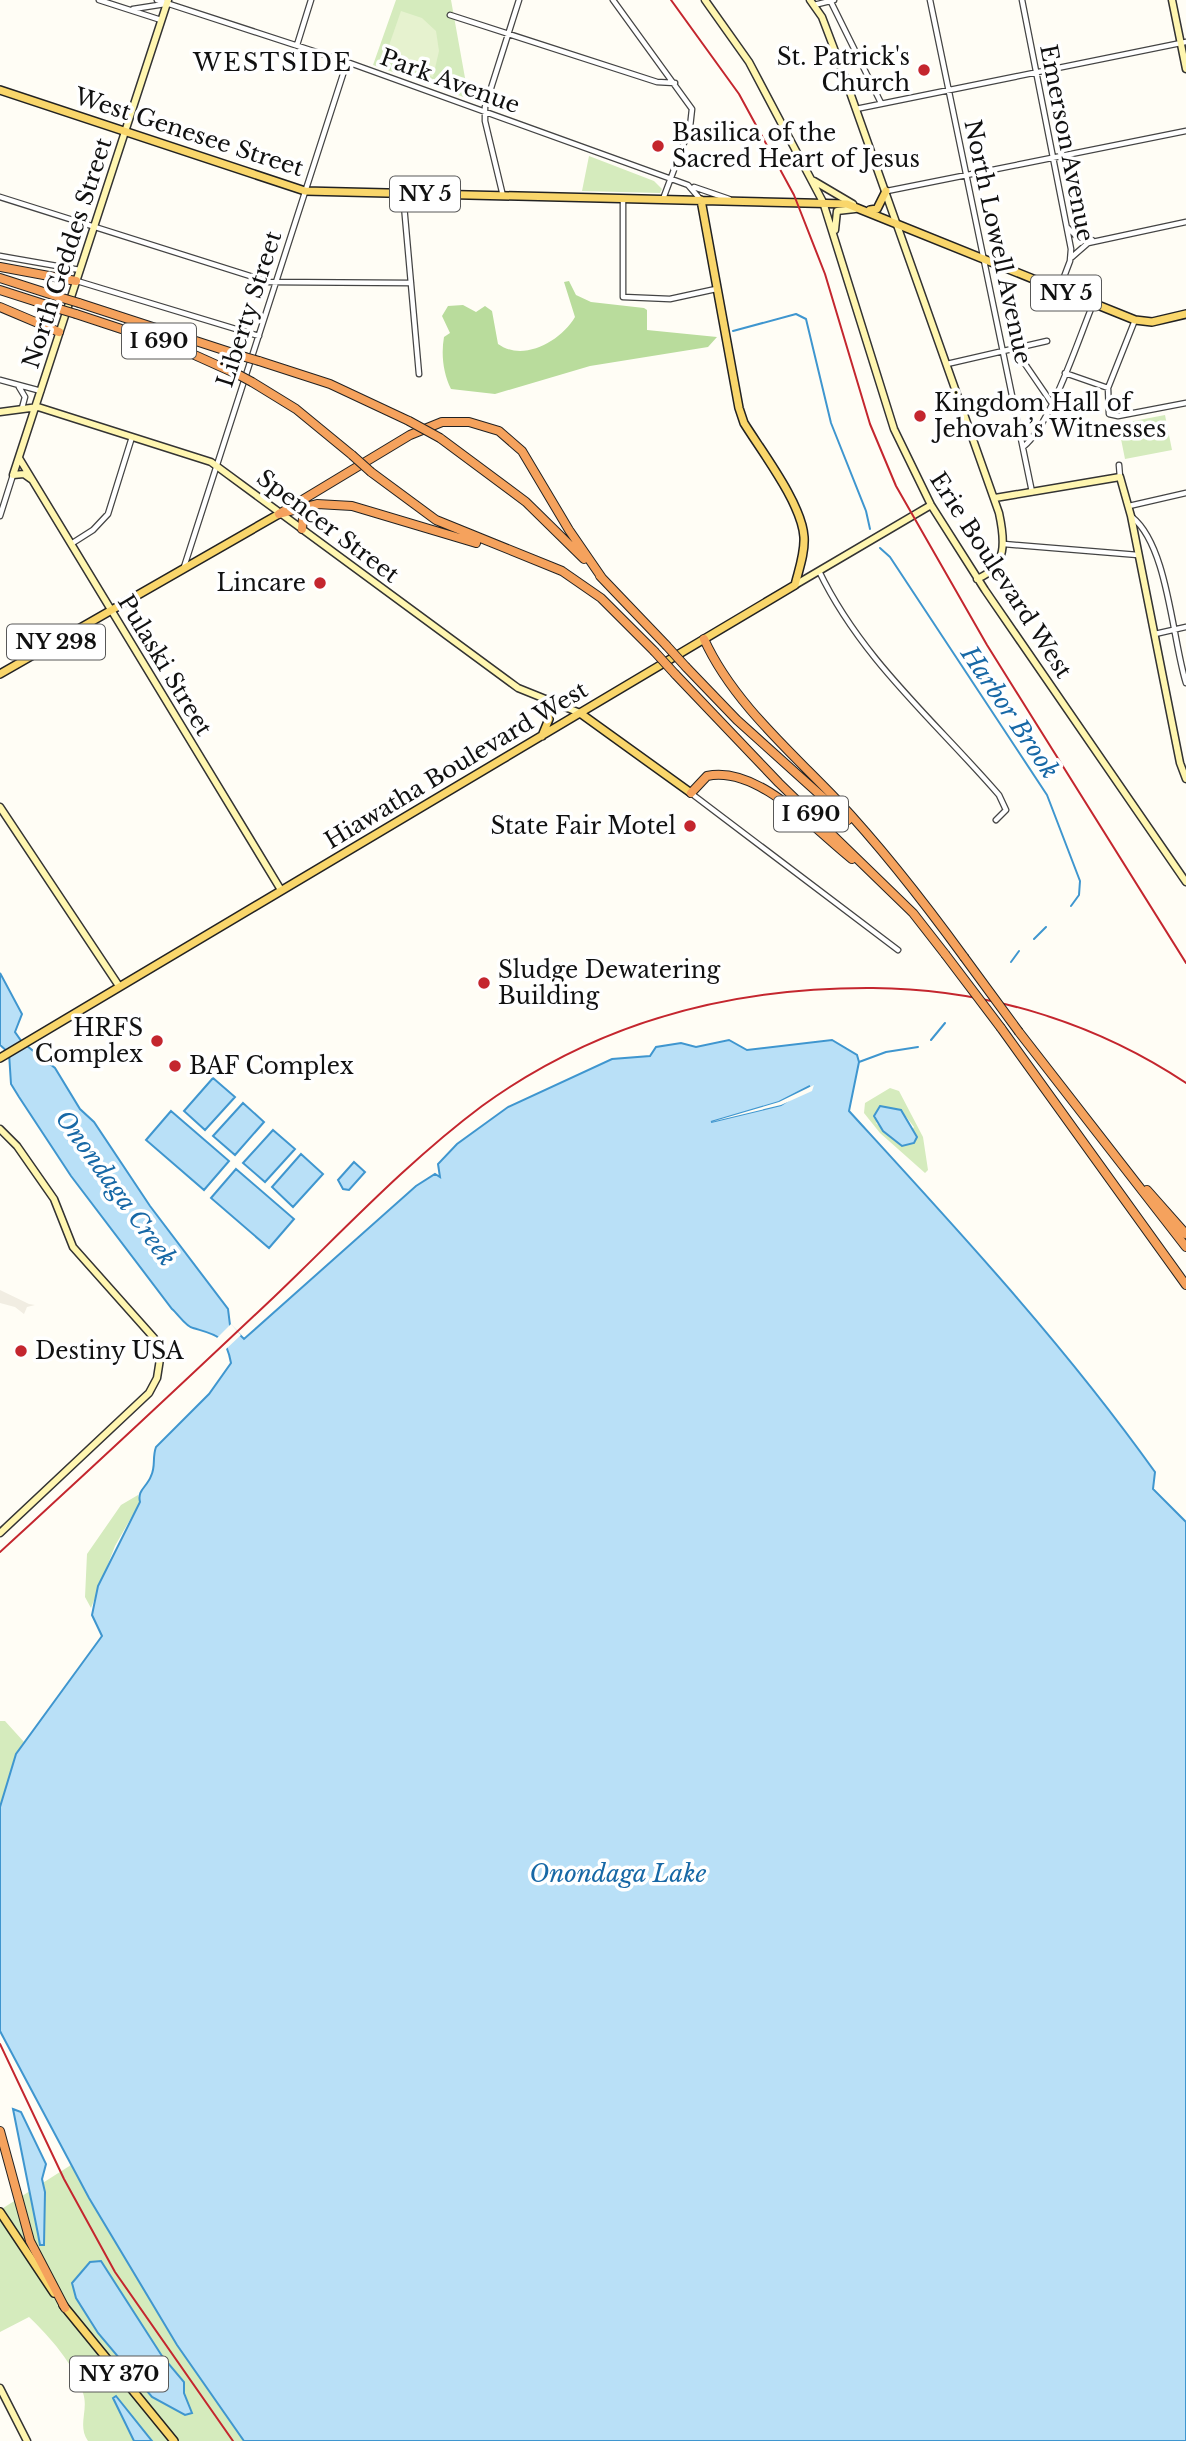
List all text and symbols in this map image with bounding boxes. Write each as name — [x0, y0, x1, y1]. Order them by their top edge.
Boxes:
street label: Emerson Avenue — [1034, 42, 1100, 244]
street label: Park Avenue — [376, 43, 524, 119]
place label: St. Patrick's Church — [777, 43, 910, 97]
district label: WESTSIDE — [192, 48, 353, 77]
marker: St. Patrick's Church — [916, 62, 932, 78]
street label: West Genesee Street — [70, 81, 307, 182]
street label: North Lowell Avenue — [958, 117, 1038, 367]
place label: Basilica of the Sacred Heart of Jesus — [672, 119, 920, 173]
street label: North Geddes Street — [16, 134, 118, 372]
marker: Basilica of the Sacred Heart of Jesus — [650, 138, 666, 154]
road number: NY 5 — [390, 176, 460, 212]
street label: Liberty Street — [211, 227, 287, 390]
road number: NY 5 — [1031, 276, 1101, 310]
road number: I 690 — [122, 324, 196, 358]
place label: Kingdom Hall of Jehovah’s Witnesses — [931, 389, 1166, 443]
marker: Kingdom Hall of Jehovah’s Witnesses — [912, 408, 928, 424]
street label: Spencer Street — [251, 463, 405, 589]
street label: Erie Boulevard West — [924, 467, 1078, 683]
place label: Lincare — [217, 569, 306, 597]
marker: Lincare — [312, 575, 328, 591]
street label: Pulaski Street — [112, 589, 218, 741]
road number: NY 298 — [7, 624, 105, 660]
water label: Harbor Brook — [955, 639, 1065, 784]
street label: Hiawatha Boulevard West — [320, 675, 593, 855]
road number: I 690 — [774, 796, 848, 832]
place label: State Fair Motel — [490, 812, 676, 840]
marker: State Fair Motel — [682, 818, 698, 834]
place label: Sludge Dewatering Building — [498, 956, 721, 1010]
marker: Sludge Dewatering Building — [476, 975, 492, 991]
place label: HRFS Complex — [35, 1014, 143, 1068]
marker: HRFS Complex — [149, 1033, 165, 1049]
place label: BAF Complex — [189, 1052, 354, 1080]
marker: BAF Complex — [167, 1058, 183, 1074]
water label: Onondaga Creek — [50, 1104, 182, 1272]
place label: Destiny USA — [35, 1337, 185, 1365]
marker: Destiny USA — [13, 1343, 29, 1359]
water label: Onondaga Lake — [530, 1859, 706, 1888]
road number: NY 370 — [70, 2356, 168, 2392]

